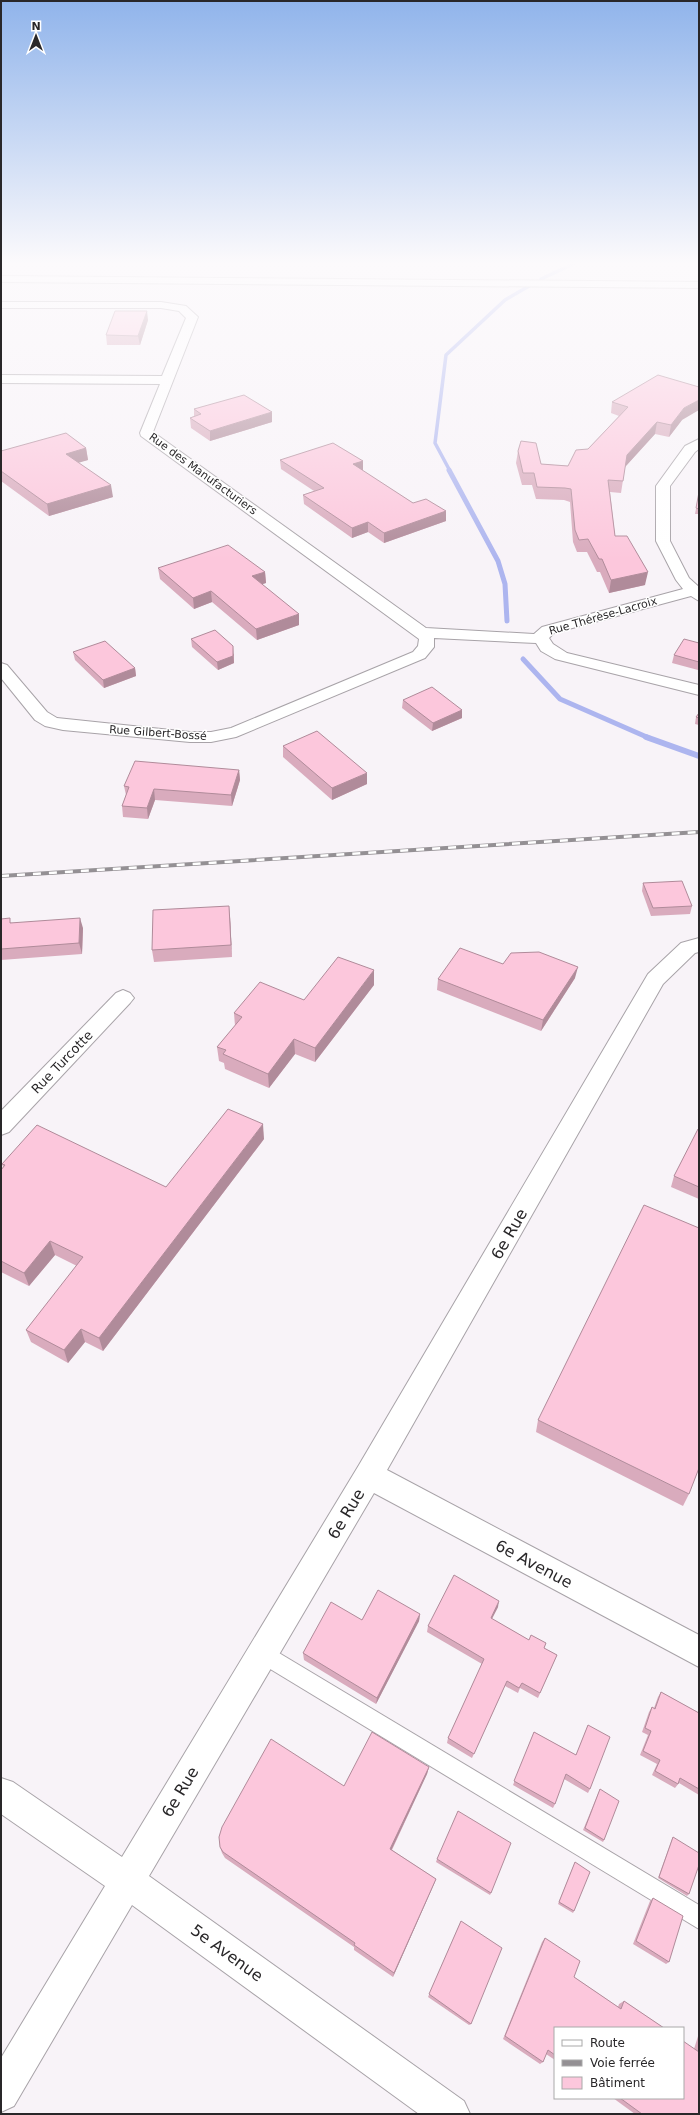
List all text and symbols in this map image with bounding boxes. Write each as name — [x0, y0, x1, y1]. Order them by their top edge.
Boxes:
north arrow — [16, 16, 56, 56]
text: N — [31, 20, 41, 33]
street label: Rue des Manufacturiers — [147, 431, 260, 518]
street label: Rue Thérèse-Lacroix — [547, 594, 659, 638]
street label: Rue Gilbert-Bossé — [109, 723, 207, 743]
street label: Rue Turcotte — [28, 1028, 96, 1096]
street label: 6e Rue — [487, 1205, 531, 1263]
street label: 6e Rue — [324, 1485, 368, 1543]
street label: 6e Avenue — [492, 1536, 576, 1592]
street label: 6e Rue — [158, 1763, 202, 1821]
street label: 5e Avenue — [187, 1920, 267, 1986]
legend — [554, 2027, 684, 2099]
text: Route — [590, 2036, 625, 2050]
text: Voie ferrée — [590, 2056, 655, 2070]
text: Bâtiment — [590, 2076, 645, 2090]

